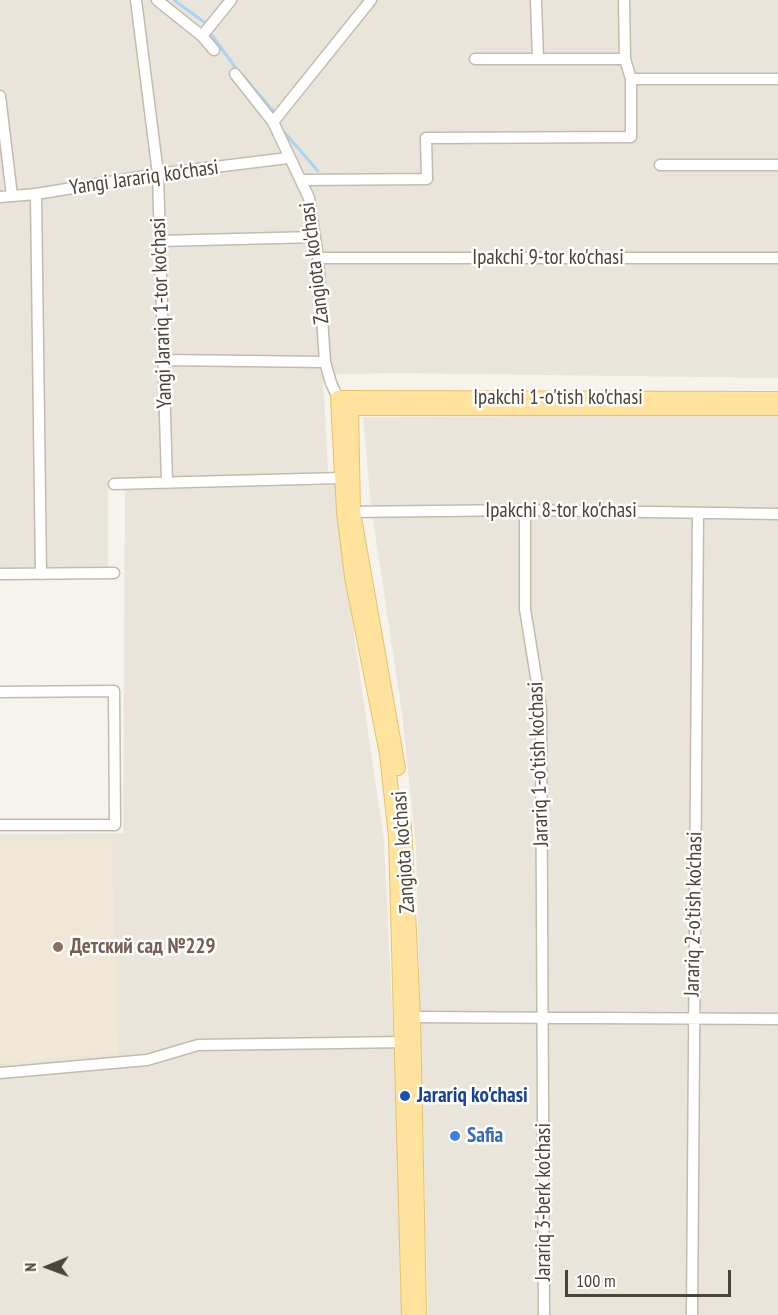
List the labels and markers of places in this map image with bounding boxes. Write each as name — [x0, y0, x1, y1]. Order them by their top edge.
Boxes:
place label: Детский сад №229 — [70, 934, 216, 960]
marker: Детский сад №229 — [51, 940, 65, 954]
place label: Jarariq ko'chasi — [417, 1083, 528, 1109]
marker: Jarariq ko'chasi — [398, 1089, 412, 1103]
place label: Safia — [467, 1123, 503, 1149]
marker: Safia — [448, 1129, 462, 1143]

